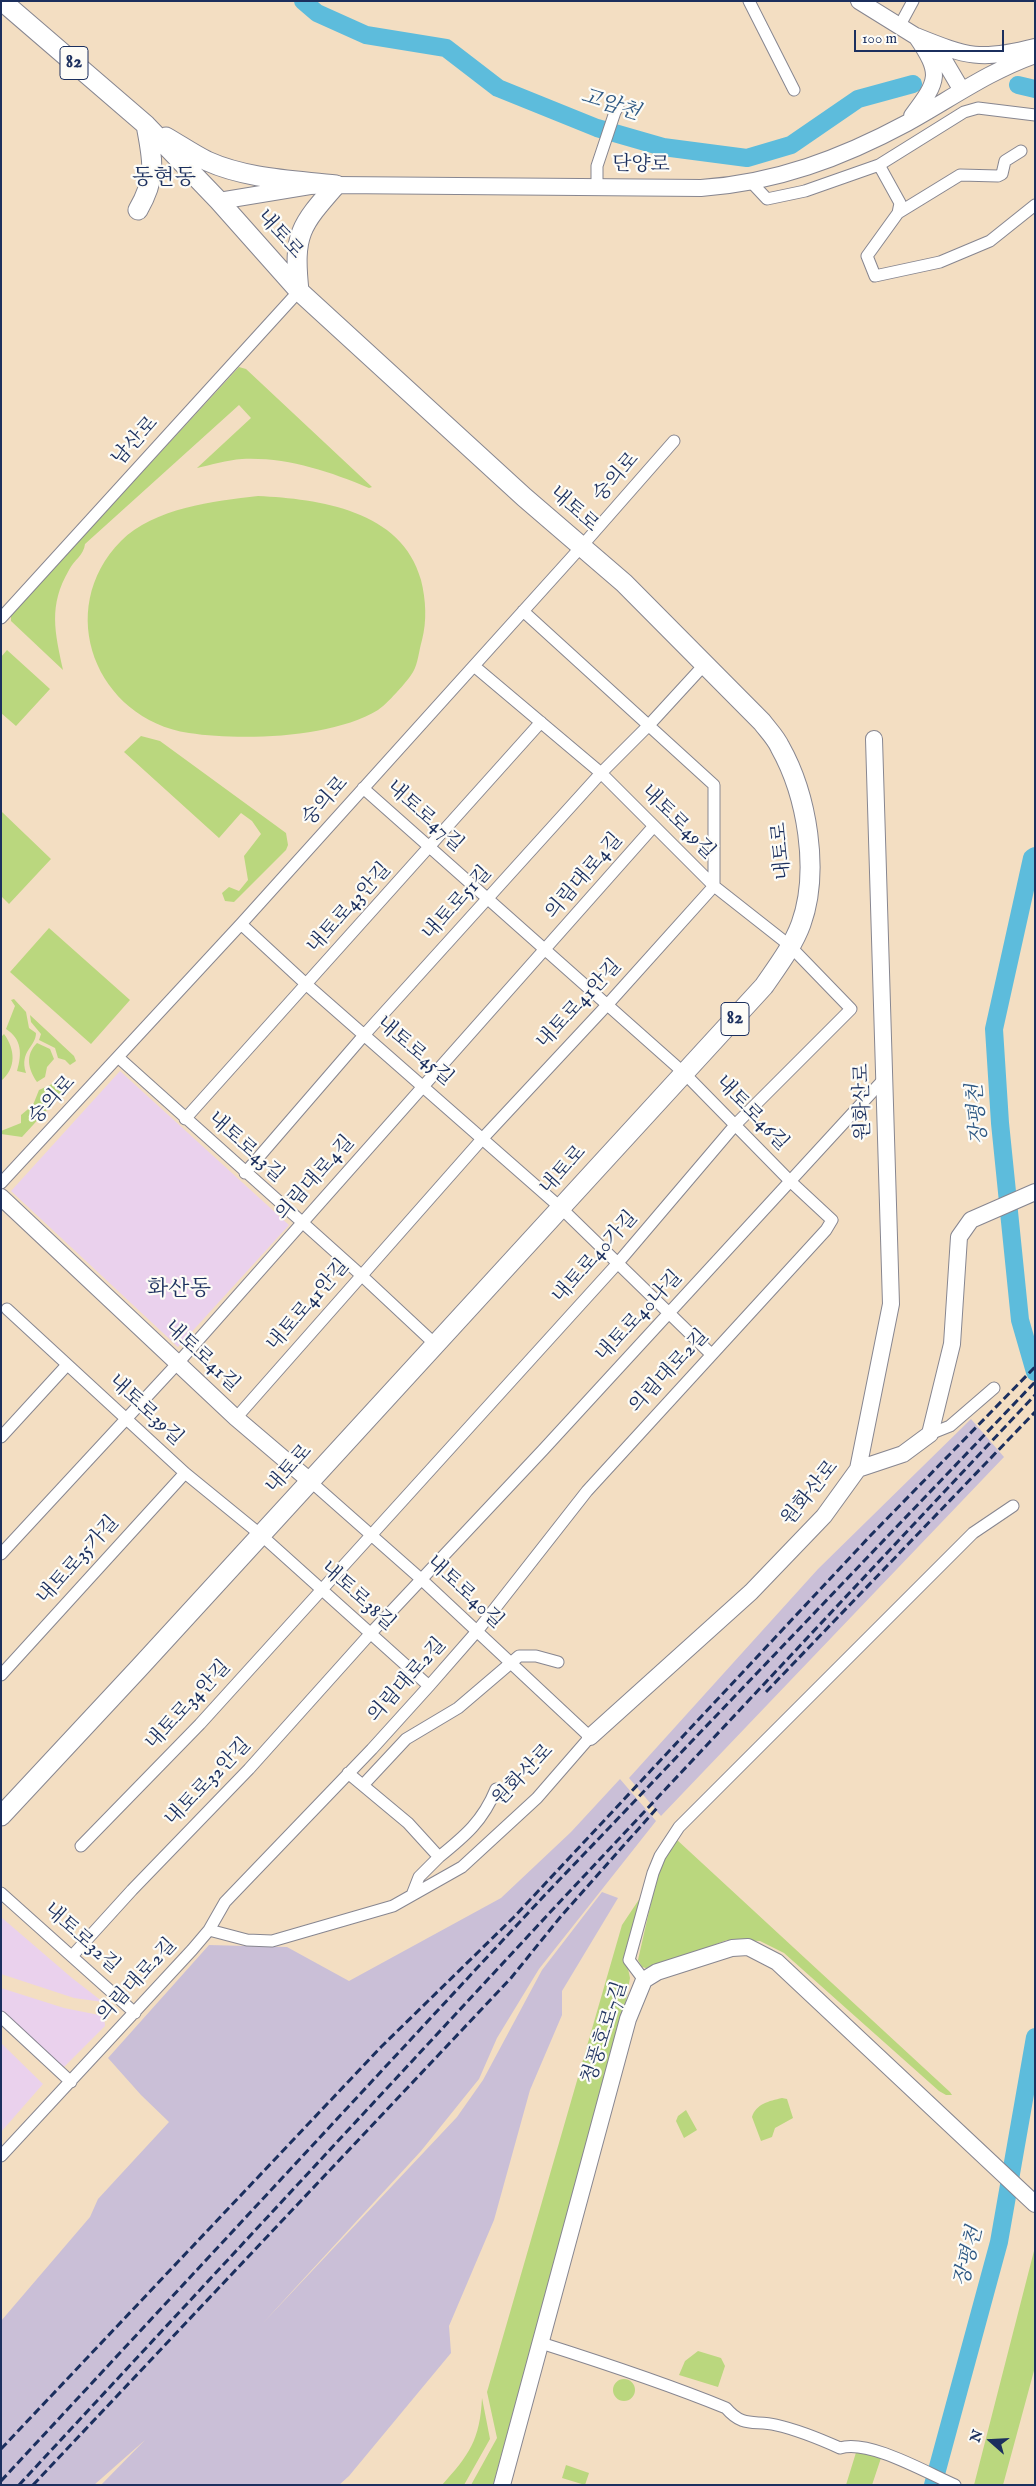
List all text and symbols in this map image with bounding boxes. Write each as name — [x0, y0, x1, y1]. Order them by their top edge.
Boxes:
scale bar — [856, 20, 1006, 52]
text: 100 m — [862, 29, 897, 48]
road number: 82 — [60, 46, 88, 80]
water label: 고암천 — [577, 85, 643, 127]
street label: 단양로 — [612, 153, 670, 179]
district label: 동현동 — [132, 166, 196, 192]
street label: 내토로 — [251, 205, 307, 265]
street label: 남산로 — [108, 412, 164, 472]
street label: 숭의로 — [589, 448, 645, 508]
street label: 내토로 — [543, 482, 603, 538]
street label: 숭의로 — [298, 772, 354, 832]
street label: 내토로47길 — [380, 776, 468, 858]
street label: 내토로49길 — [635, 781, 719, 865]
street label: 내토로 — [769, 821, 797, 881]
street label: 의림대로4길 — [541, 829, 629, 925]
street label: 내토로43안길 — [303, 859, 397, 959]
street label: 내토로51길 — [418, 862, 498, 946]
street label: 내토로41안길 — [532, 955, 628, 1055]
road number: 82 — [721, 1002, 749, 1036]
street label: 내토로45길 — [371, 1012, 457, 1092]
street label: 원화산로 — [851, 1063, 877, 1141]
street label: 내토로46길 — [709, 1071, 793, 1157]
street label: 숭의로 — [24, 1072, 82, 1130]
water label: 장평천 — [964, 1083, 994, 1145]
street label: 내토로43길 — [202, 1107, 288, 1189]
street label: 의림대로4길 — [271, 1131, 361, 1227]
street label: 내토로 — [536, 1141, 592, 1201]
street label: 내토로40가길 — [548, 1207, 644, 1309]
street label: 내토로41안길 — [263, 1255, 355, 1357]
street label: 내토로40나길 — [592, 1266, 688, 1368]
district label: 화산동 — [147, 1277, 211, 1303]
street label: 내토로41길 — [158, 1316, 244, 1398]
street label: 의림대로2길 — [625, 1325, 715, 1419]
street label: 내토로39길 — [103, 1370, 187, 1452]
street label: 내토로 — [262, 1440, 318, 1500]
street label: 원화산로 — [777, 1456, 845, 1532]
street label: 내토로35가길 — [33, 1512, 125, 1610]
street label: 내토로40길 — [420, 1551, 508, 1635]
street label: 내토로38길 — [315, 1557, 399, 1637]
street label: 의림대로2길 — [364, 1634, 452, 1728]
street label: 내토로34안길 — [141, 1656, 237, 1756]
street label: 내토로32안길 — [161, 1734, 257, 1832]
street label: 원화산로 — [489, 1740, 559, 1812]
street label: 내토로32길 — [38, 1899, 124, 1979]
street label: 의림대로2길 — [93, 1934, 183, 2028]
street label: 청풍호로7길 — [578, 1979, 634, 2087]
water label: 장평천 — [950, 2224, 990, 2290]
north arrow — [966, 2416, 1016, 2466]
text: N — [966, 2427, 987, 2445]

